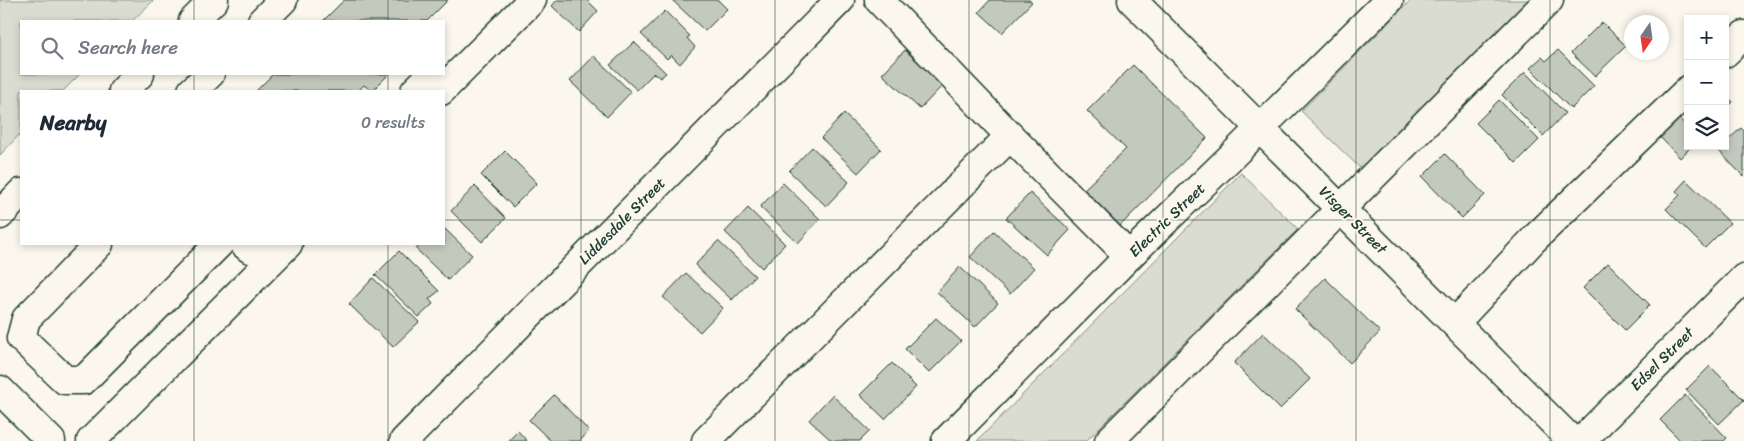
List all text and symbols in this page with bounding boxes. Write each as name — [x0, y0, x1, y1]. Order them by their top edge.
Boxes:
north arrow — [1624, 15, 1669, 60]
map controls — [1684, 15, 1729, 150]
button: + — [1684, 15, 1729, 60]
search box — [20, 20, 445, 75]
text: Search here — [78, 31, 178, 64]
icon: search — [38, 34, 66, 62]
button: − — [1684, 60, 1729, 105]
text: Nearby — [40, 104, 106, 142]
button: layers — [1684, 105, 1729, 150]
text: 0 results — [361, 108, 425, 137]
street label: Liddesdale Street — [572, 171, 672, 271]
street label: Electric Street — [1122, 176, 1212, 264]
street label: Visger Street — [1313, 180, 1394, 261]
street label: Edsel Street — [1624, 320, 1701, 397]

